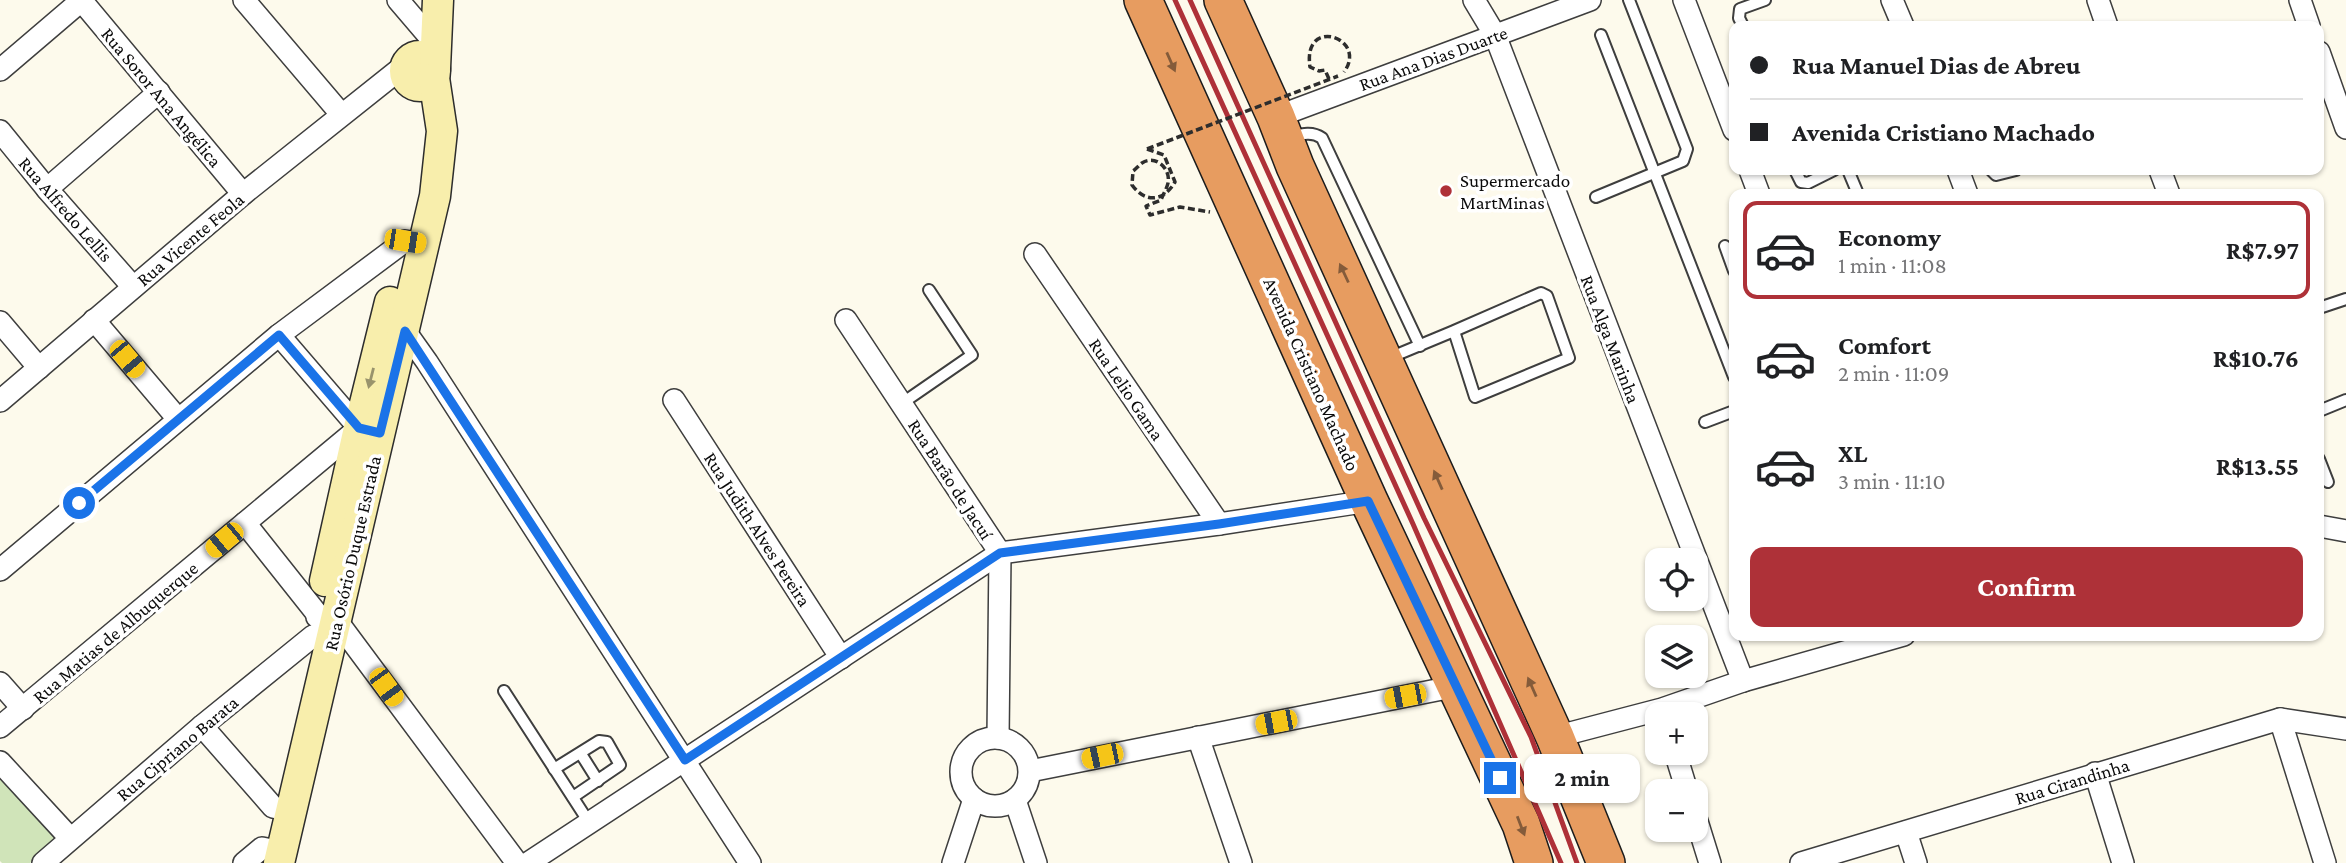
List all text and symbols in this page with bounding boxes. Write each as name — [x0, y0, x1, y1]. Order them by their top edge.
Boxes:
street label: Rua Ana Dias Duarte — [1356, 22, 1510, 95]
street label: Rua Soror Ana Angélica — [97, 23, 226, 171]
text: Rua Manuel Dias de Abreu — [1792, 51, 2081, 80]
one-way arrow — [1165, 52, 1177, 72]
text: Avenida Cristiano Machado — [1792, 118, 2095, 147]
street label: Rua Alfredo Lellis — [14, 153, 117, 266]
place label: Supermercado MartMinas — [1460, 170, 1570, 213]
marker: Supermercado MartMinas — [1438, 183, 1454, 199]
street label: Rua Vicente Feola — [133, 188, 248, 290]
icon: car — [1754, 219, 1817, 282]
text: Economy — [1838, 223, 1941, 252]
car — [383, 227, 428, 255]
text: R$7.97 — [2226, 236, 2299, 265]
text: 1 min · 11:08 — [1838, 252, 1947, 278]
one-way arrow — [1338, 263, 1349, 283]
street label: Rua Alga Marinha — [1576, 272, 1645, 406]
street label: Avenida Cristiano Machado — [1259, 274, 1364, 474]
icon: car — [1754, 327, 1817, 390]
text: Comfort — [1838, 331, 1931, 360]
street label: Rua Lelio Gama — [1085, 334, 1169, 444]
car — [106, 336, 149, 382]
text: R$10.76 — [2213, 344, 2299, 373]
text: 2 min · 11:09 — [1838, 360, 1950, 386]
one-way arrow — [365, 367, 376, 389]
street label: Rua Barão de Jacuí — [904, 415, 998, 544]
icon: car — [1754, 435, 1817, 498]
text: XL — [1838, 439, 1867, 468]
street label: Rua Judith Alves Pereira — [700, 448, 815, 611]
text: R$13.55 — [2216, 452, 2299, 481]
street label: Rua Osório Duque Estrada — [320, 453, 385, 653]
text: 3 min · 11:10 — [1838, 468, 1945, 494]
one-way arrow — [1432, 470, 1444, 490]
route start — [63, 487, 95, 519]
car — [202, 518, 247, 562]
button: Confirm — [1750, 547, 2303, 627]
map controls — [1645, 548, 1708, 842]
button: locate — [1645, 548, 1708, 611]
street label: Rua Matias de Albuquerque — [29, 557, 202, 707]
button: layers — [1645, 625, 1708, 688]
car — [366, 664, 407, 710]
one-way arrow — [1526, 677, 1538, 697]
car — [1383, 682, 1428, 710]
street label: Rua Cipriano Barata — [112, 691, 242, 805]
button: + — [1645, 702, 1708, 765]
car — [1254, 708, 1299, 736]
car — [1080, 741, 1125, 771]
callout: 2 min — [1524, 754, 1640, 802]
street label: Rua Cirandinha — [2012, 754, 2132, 809]
route end — [1484, 762, 1516, 794]
text: 2 min — [1554, 765, 1610, 791]
button: − — [1645, 779, 1708, 842]
one-way arrow — [1515, 815, 1526, 836]

